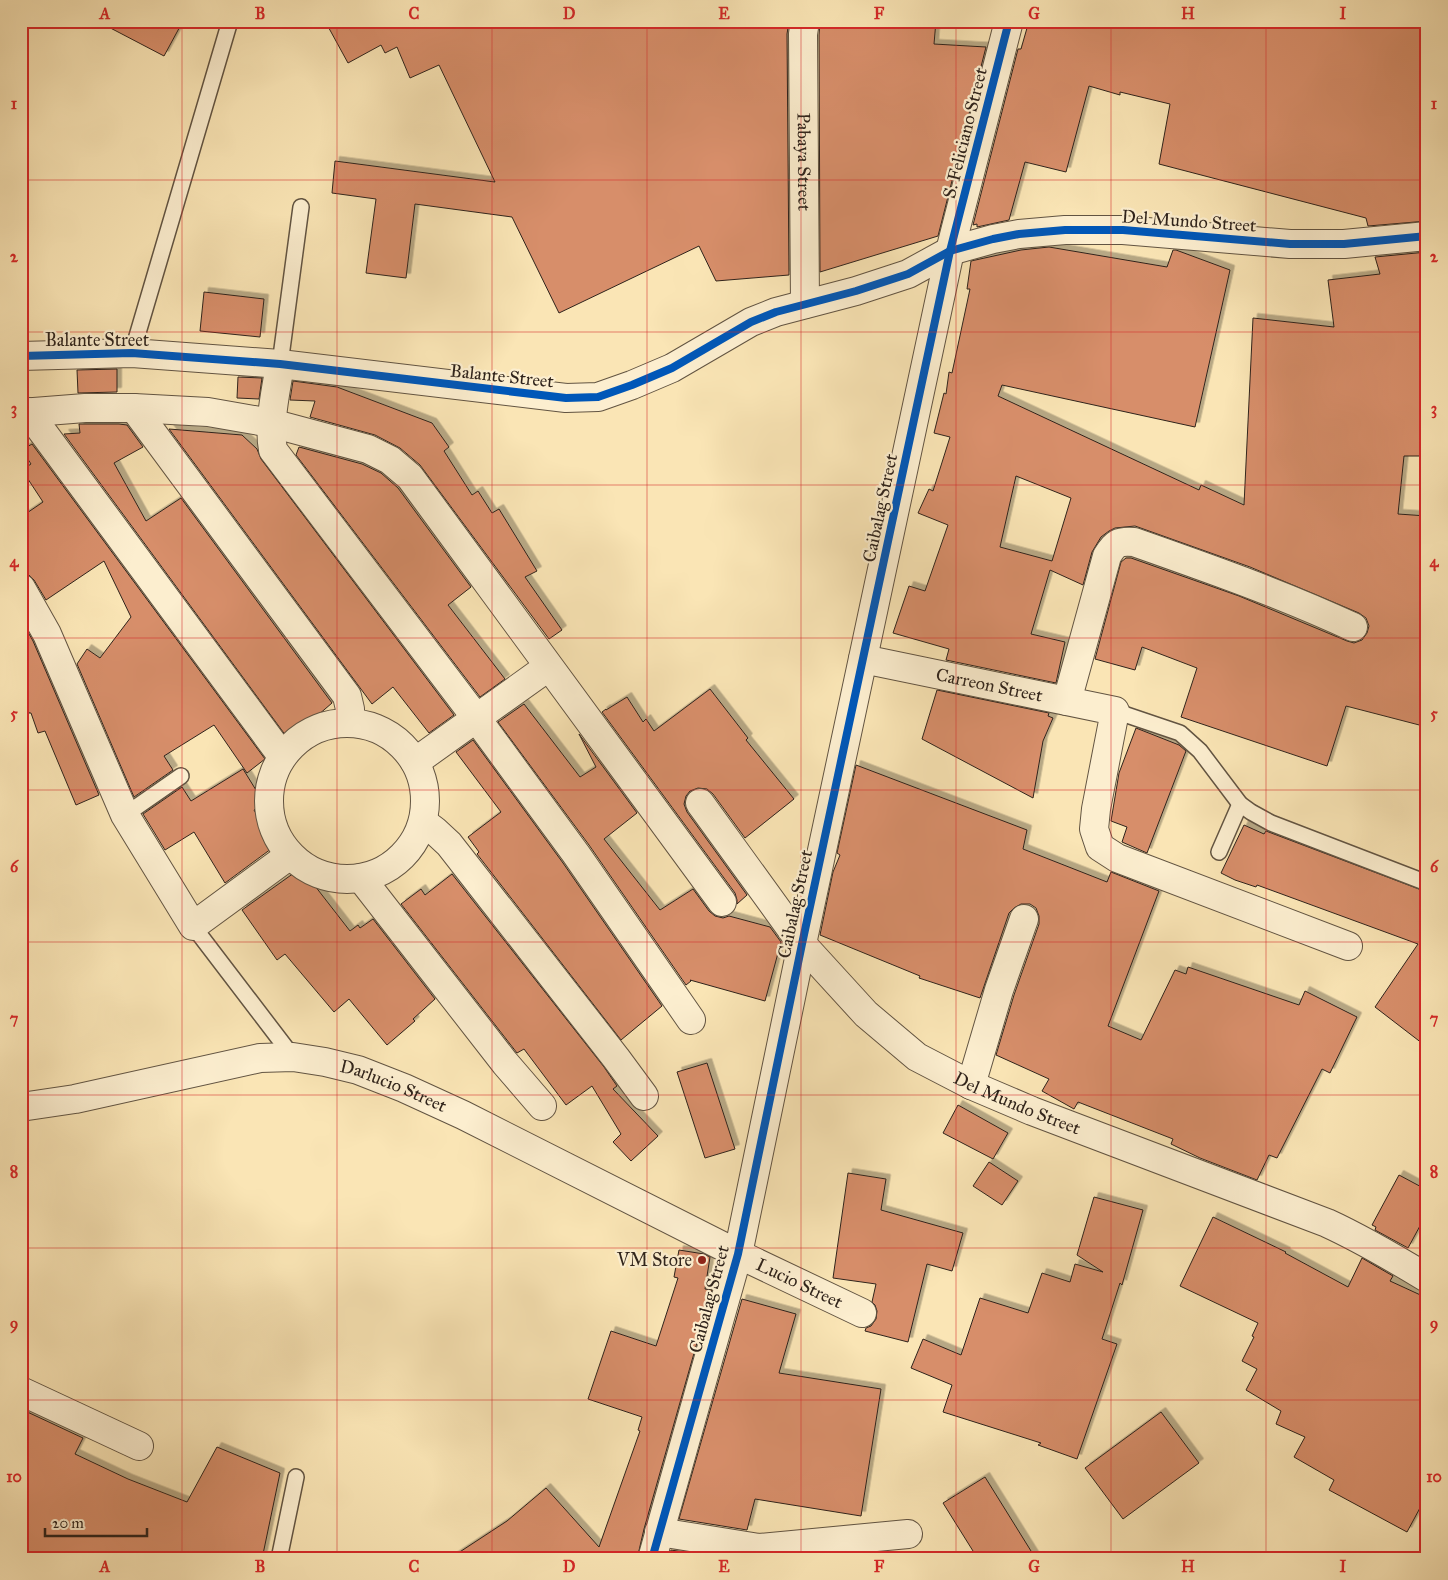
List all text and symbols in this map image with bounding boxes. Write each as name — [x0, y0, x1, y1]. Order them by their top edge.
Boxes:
text: A — [99, 4, 111, 23]
text: B — [255, 4, 265, 23]
text: C — [409, 4, 420, 23]
text: D — [563, 4, 576, 23]
text: E — [718, 4, 730, 23]
text: F — [874, 4, 885, 23]
text: G — [1028, 4, 1040, 23]
text: H — [1181, 4, 1195, 23]
text: I — [1340, 4, 1347, 23]
street label: S. Feliciano Street — [938, 65, 992, 201]
text: 1 — [11, 94, 18, 113]
text: 1 — [1431, 94, 1438, 113]
street label: Pabaya Street — [793, 113, 815, 212]
street label: Del Mundo Street — [1121, 205, 1258, 237]
text: 2 — [10, 247, 19, 266]
text: 2 — [1430, 247, 1439, 266]
street label: Balante Street — [45, 329, 150, 351]
street label: Balante Street — [449, 360, 556, 392]
text: 3 — [11, 399, 17, 419]
text: 3 — [1431, 399, 1437, 419]
street label: Caibalag Street — [858, 451, 903, 565]
text: 4 — [10, 552, 20, 572]
text: 4 — [1430, 552, 1440, 572]
street label: Carreon Street — [934, 663, 1045, 707]
text: 5 — [10, 704, 18, 723]
text: 5 — [1430, 704, 1438, 723]
street label: Caibalag Street — [773, 847, 818, 961]
text: 6 — [10, 857, 19, 876]
text: 6 — [1430, 857, 1439, 876]
text: 7 — [10, 1009, 19, 1028]
text: 7 — [1430, 1009, 1439, 1028]
street label: Darlucio Street — [338, 1055, 451, 1117]
street label: Del Mundo Street — [950, 1067, 1084, 1140]
text: 8 — [10, 1162, 18, 1181]
text: 8 — [1430, 1162, 1438, 1181]
street label: Caibalag Street — [684, 1242, 735, 1356]
place label: VM Store — [616, 1249, 692, 1271]
street label: Lucio Street — [753, 1253, 847, 1314]
marker: VM Store — [696, 1254, 708, 1266]
text: 9 — [10, 1314, 18, 1334]
text: 9 — [1430, 1314, 1438, 1334]
text: 10 — [6, 1467, 22, 1486]
text: 10 — [1426, 1467, 1442, 1486]
scale bar — [45, 1505, 148, 1537]
text: 20 m — [52, 1514, 84, 1532]
text: A — [99, 1557, 111, 1576]
text: B — [255, 1557, 265, 1576]
text: C — [409, 1557, 420, 1576]
text: D — [563, 1557, 576, 1576]
text: E — [718, 1557, 730, 1576]
text: F — [874, 1557, 885, 1576]
text: G — [1028, 1557, 1040, 1576]
text: H — [1181, 1557, 1195, 1576]
text: I — [1340, 1557, 1347, 1576]

